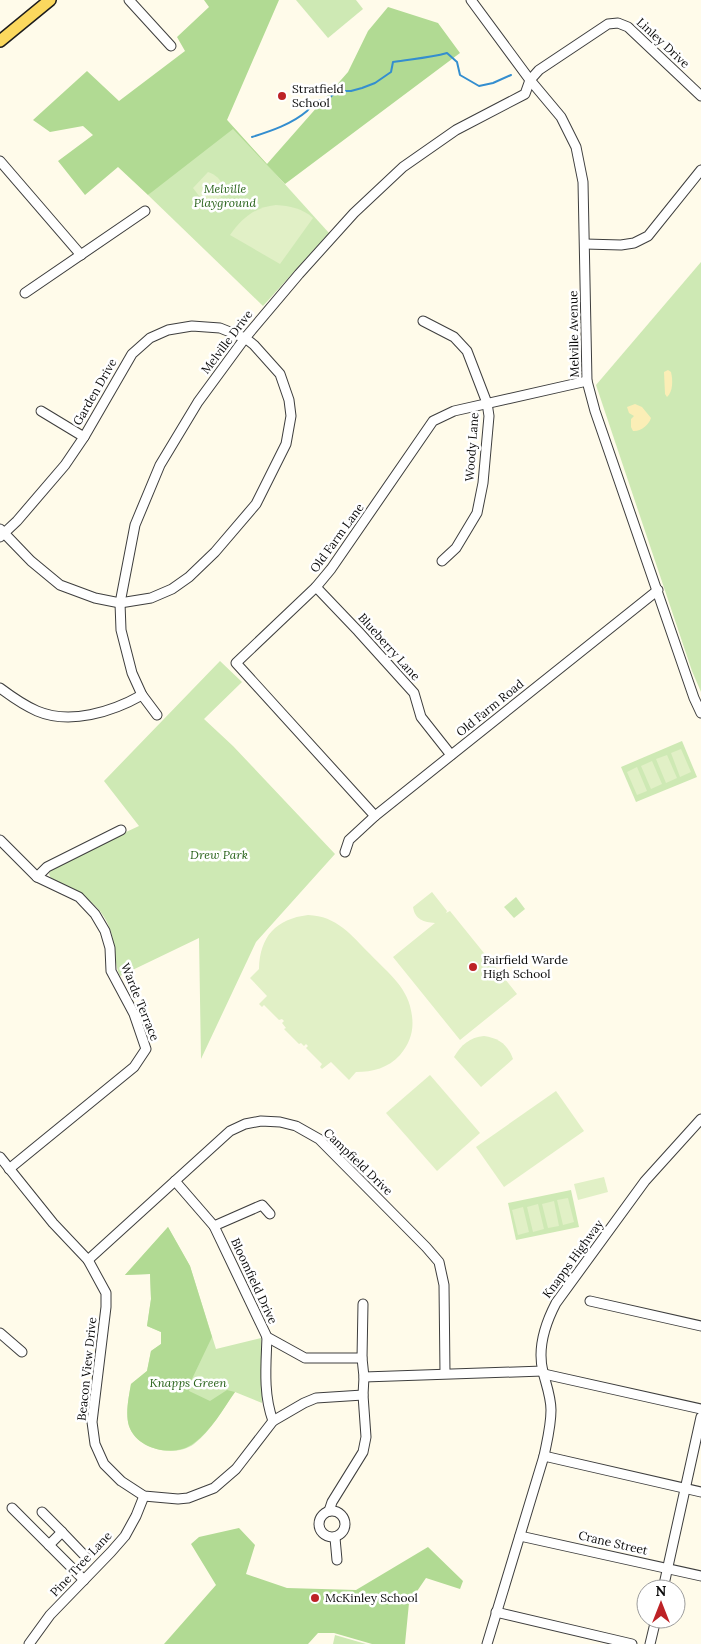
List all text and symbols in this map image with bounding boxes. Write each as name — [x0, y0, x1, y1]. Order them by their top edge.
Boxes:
street label: Linley Drive — [634, 14, 693, 71]
place label: Stratfield School — [292, 81, 344, 110]
marker: Stratfield School — [276, 90, 288, 102]
park label: Melville Playground — [194, 181, 256, 210]
street label: Melville Avenue — [565, 290, 582, 378]
street label: Melville Drive — [198, 306, 256, 377]
street label: Garden Drive — [69, 355, 120, 428]
street label: Woody Lane — [462, 411, 481, 482]
street label: Old Farm Lane — [307, 500, 367, 575]
street label: Blueberry Lane — [355, 610, 424, 684]
street label: Old Farm Road — [453, 676, 526, 739]
park label: Drew Park — [190, 847, 248, 862]
place label: Fairfield Warde High School — [483, 952, 568, 981]
street label: Warde Terrace — [118, 961, 163, 1043]
marker: Fairfield Warde High School — [467, 961, 479, 973]
street label: Campfield Drive — [321, 1125, 396, 1199]
street label: Knapps Highway — [539, 1216, 606, 1301]
street label: Bloomfield Drive — [228, 1235, 281, 1327]
street label: Beacon View Drive — [74, 1316, 99, 1422]
park label: Knapps Green — [149, 1375, 227, 1390]
street label: Crane Street — [577, 1527, 650, 1558]
street label: Pine Tree Lane — [47, 1528, 115, 1599]
north arrow — [636, 1579, 686, 1629]
text: N — [656, 1582, 667, 1600]
place label: McKinley School — [325, 1590, 418, 1605]
marker: McKinley School — [309, 1592, 321, 1604]

